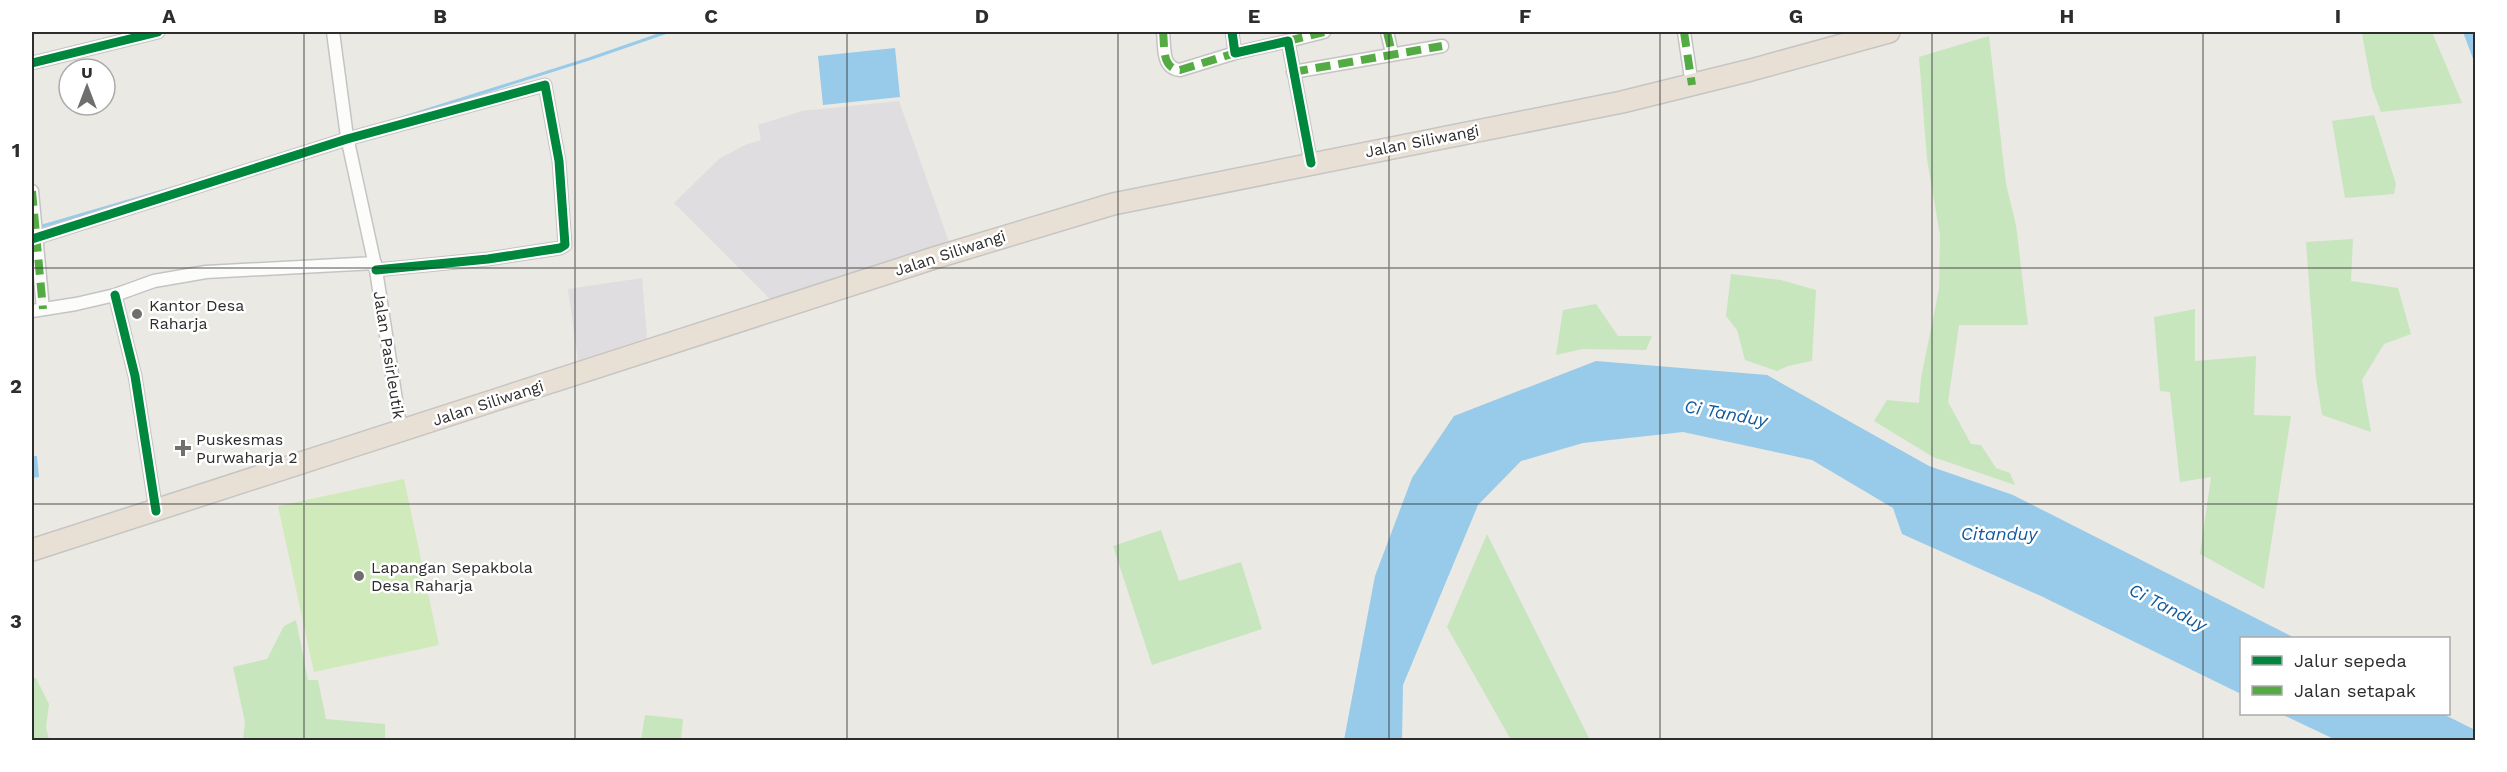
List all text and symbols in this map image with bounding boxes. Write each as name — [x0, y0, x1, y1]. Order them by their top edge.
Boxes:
text: A — [162, 4, 176, 28]
text: B — [433, 4, 447, 28]
text: C — [704, 4, 718, 28]
text: D — [975, 4, 989, 28]
text: E — [1248, 4, 1260, 28]
text: F — [1519, 4, 1531, 28]
text: G — [1789, 4, 1803, 28]
text: H — [2060, 4, 2074, 28]
text: I — [2335, 4, 2341, 28]
north arrow — [57, 57, 117, 117]
text: U — [81, 63, 93, 82]
street label: Jalan Siliwangi — [1363, 121, 1481, 161]
text: 1 — [12, 138, 20, 162]
street label: Jalan Siliwangi — [892, 226, 1008, 280]
street label: Jalan Pasirleutik — [370, 290, 408, 420]
place label: Kantor Desa Raharja — [149, 296, 244, 333]
marker: Kantor Desa Raharja — [130, 307, 144, 321]
text: 2 — [10, 374, 22, 398]
street label: Jalan Siliwangi — [430, 376, 546, 430]
water label: Ci Tanduy — [1683, 395, 1771, 431]
place label: Puskesmas Purwaharja 2 — [196, 430, 298, 467]
marker: Puskesmas Purwaharja 2 — [174, 439, 192, 457]
water label: Citanduy — [1961, 523, 2039, 544]
place label: Lapangan Sepakbola Desa Raharja — [371, 558, 533, 595]
marker: Lapangan Sepakbola Desa Raharja — [352, 569, 366, 583]
water label: Ci Tanduy — [2126, 579, 2212, 636]
text: 3 — [10, 609, 22, 633]
legend — [2240, 637, 2450, 715]
text: Jalur sepeda — [2294, 650, 2407, 671]
text: Jalan setapak — [2294, 680, 2416, 701]

